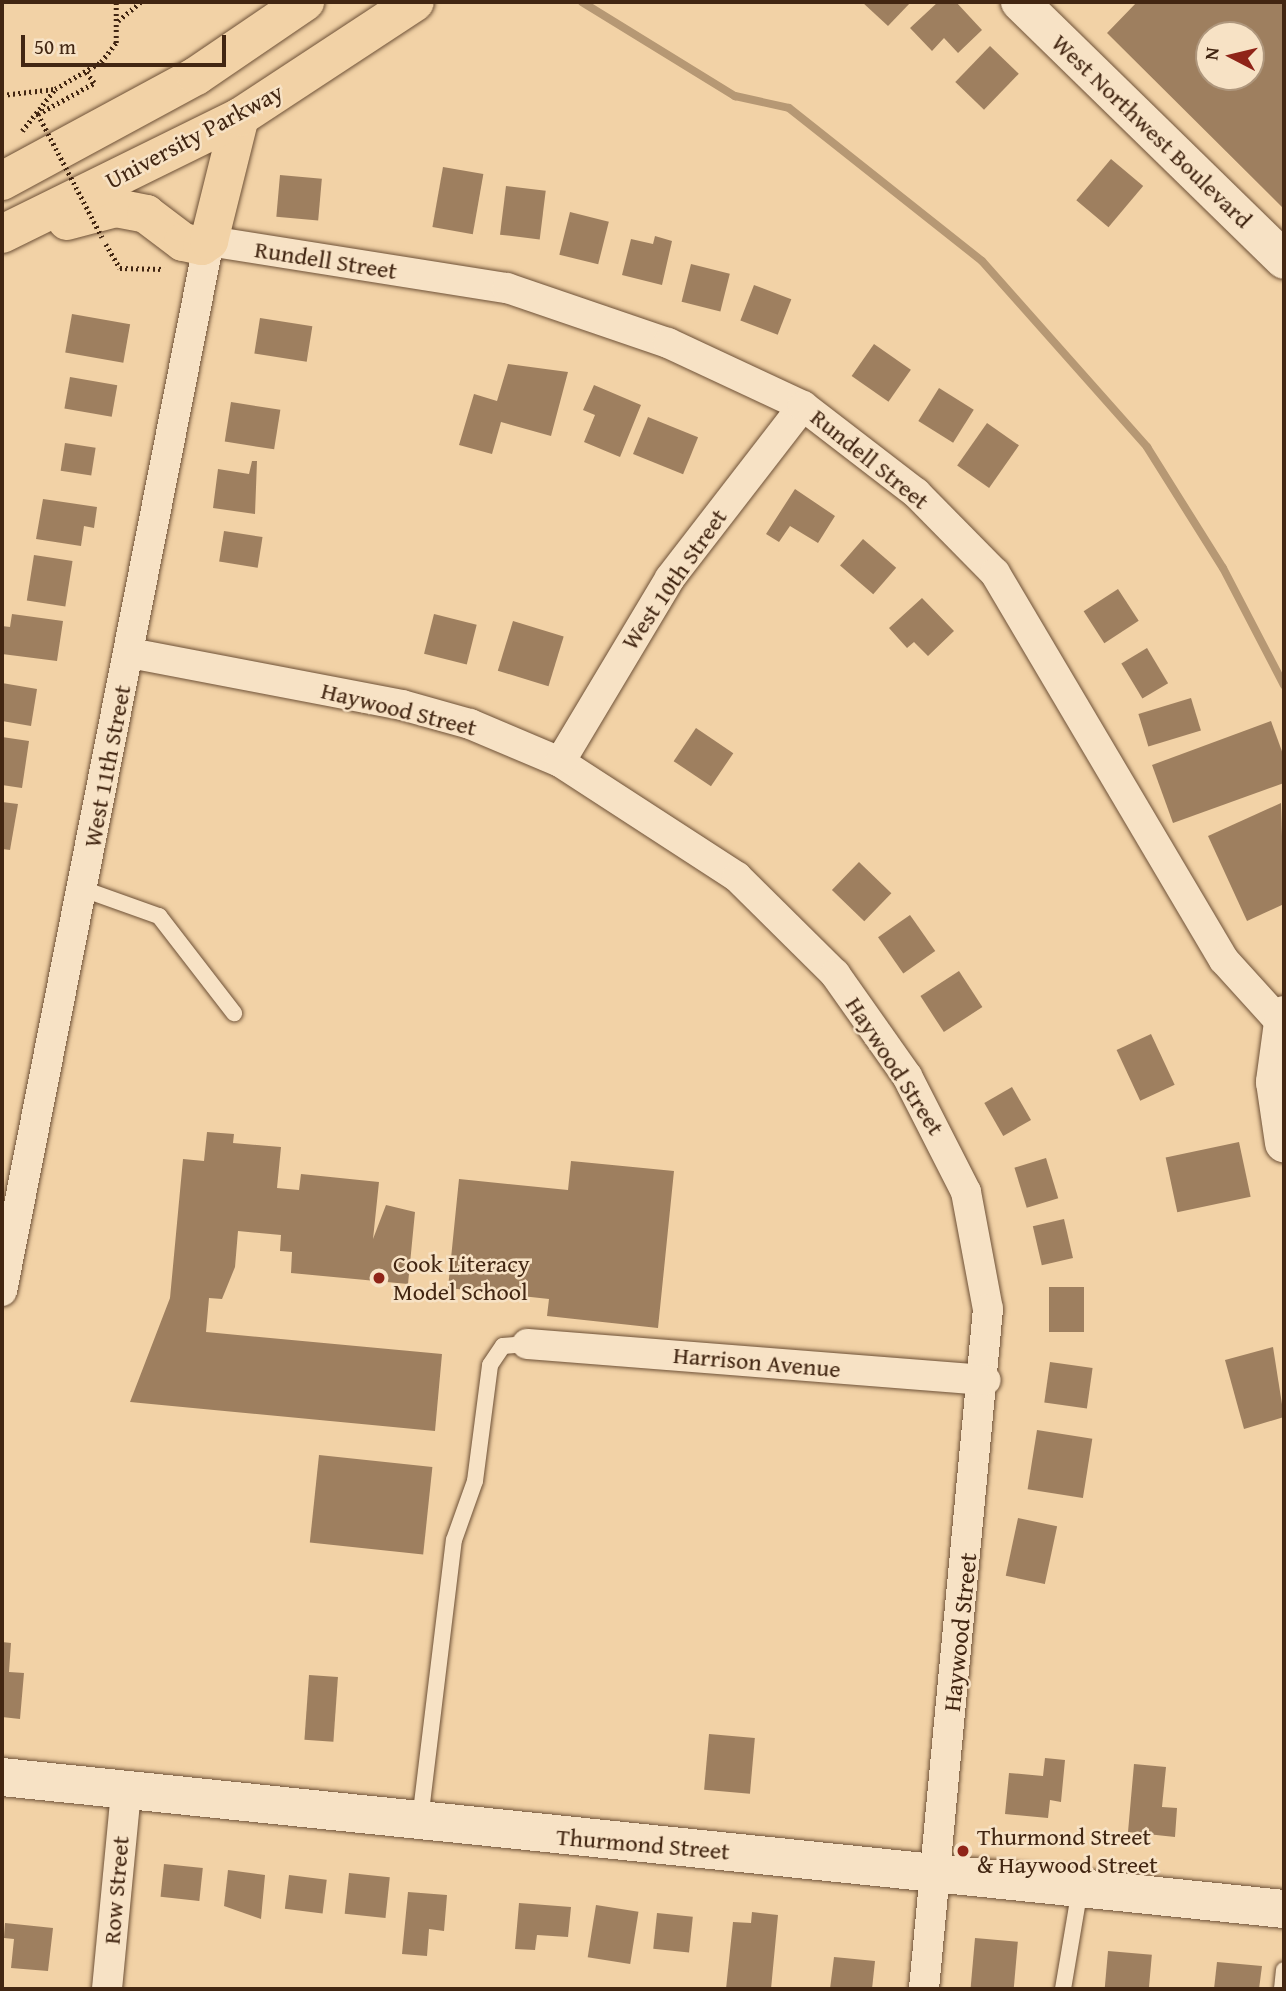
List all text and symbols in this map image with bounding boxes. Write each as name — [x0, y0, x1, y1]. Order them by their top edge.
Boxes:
scale bar — [24, 21, 229, 65]
north arrow — [1195, 21, 1265, 91]
street label: West Northwest Boulevard — [1046, 28, 1258, 234]
text: 50 m — [34, 31, 76, 62]
street label: University Parkway — [100, 77, 288, 195]
street label: Rundell Street — [253, 235, 399, 285]
street label: Rundell Street — [805, 403, 935, 515]
street label: West 10th Street — [615, 503, 733, 655]
street label: Haywood Street — [318, 676, 480, 742]
street label: West 11th Street — [77, 682, 137, 850]
street label: Haywood Street — [840, 991, 950, 1141]
place label: Cook Literacy Model School — [393, 1250, 530, 1306]
marker: Cook Literacy Model School — [371, 1270, 387, 1286]
street label: Harrison Avenue — [672, 1340, 842, 1384]
street label: Haywood Street — [937, 1551, 983, 1713]
street label: Thurmond Street — [555, 1822, 731, 1866]
place label: Thurmond Street & Haywood Street — [977, 1823, 1158, 1879]
street label: Row Street — [97, 1835, 135, 1945]
marker: Thurmond Street & Haywood Street — [955, 1843, 971, 1859]

